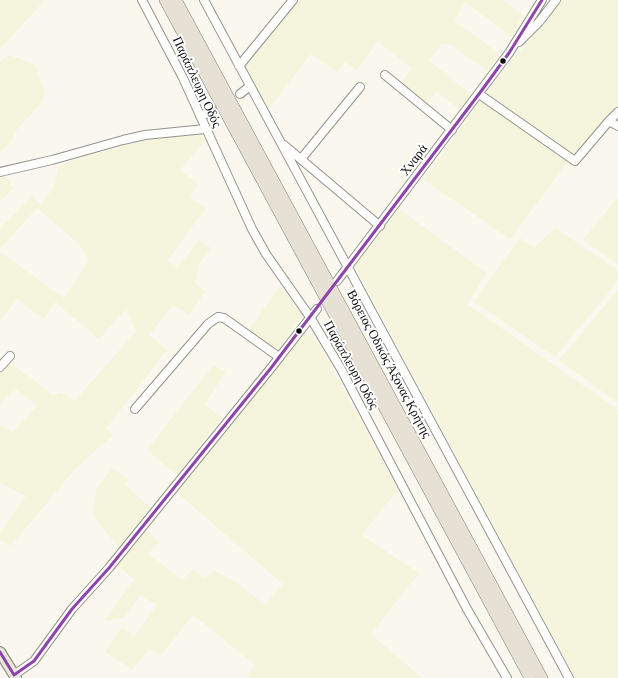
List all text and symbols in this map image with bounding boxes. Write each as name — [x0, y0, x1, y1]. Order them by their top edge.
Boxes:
street label: Παράπλευρη Οδός — [169, 34, 225, 130]
unlabelled marker — [498, 56, 508, 66]
street label: Χναρά — [397, 141, 431, 179]
street label: Βόρειος Οδικός Άξονας Κρήτης — [343, 287, 435, 441]
street label: Παράπλευρη Οδός — [320, 318, 382, 412]
unlabelled marker — [294, 326, 304, 336]

